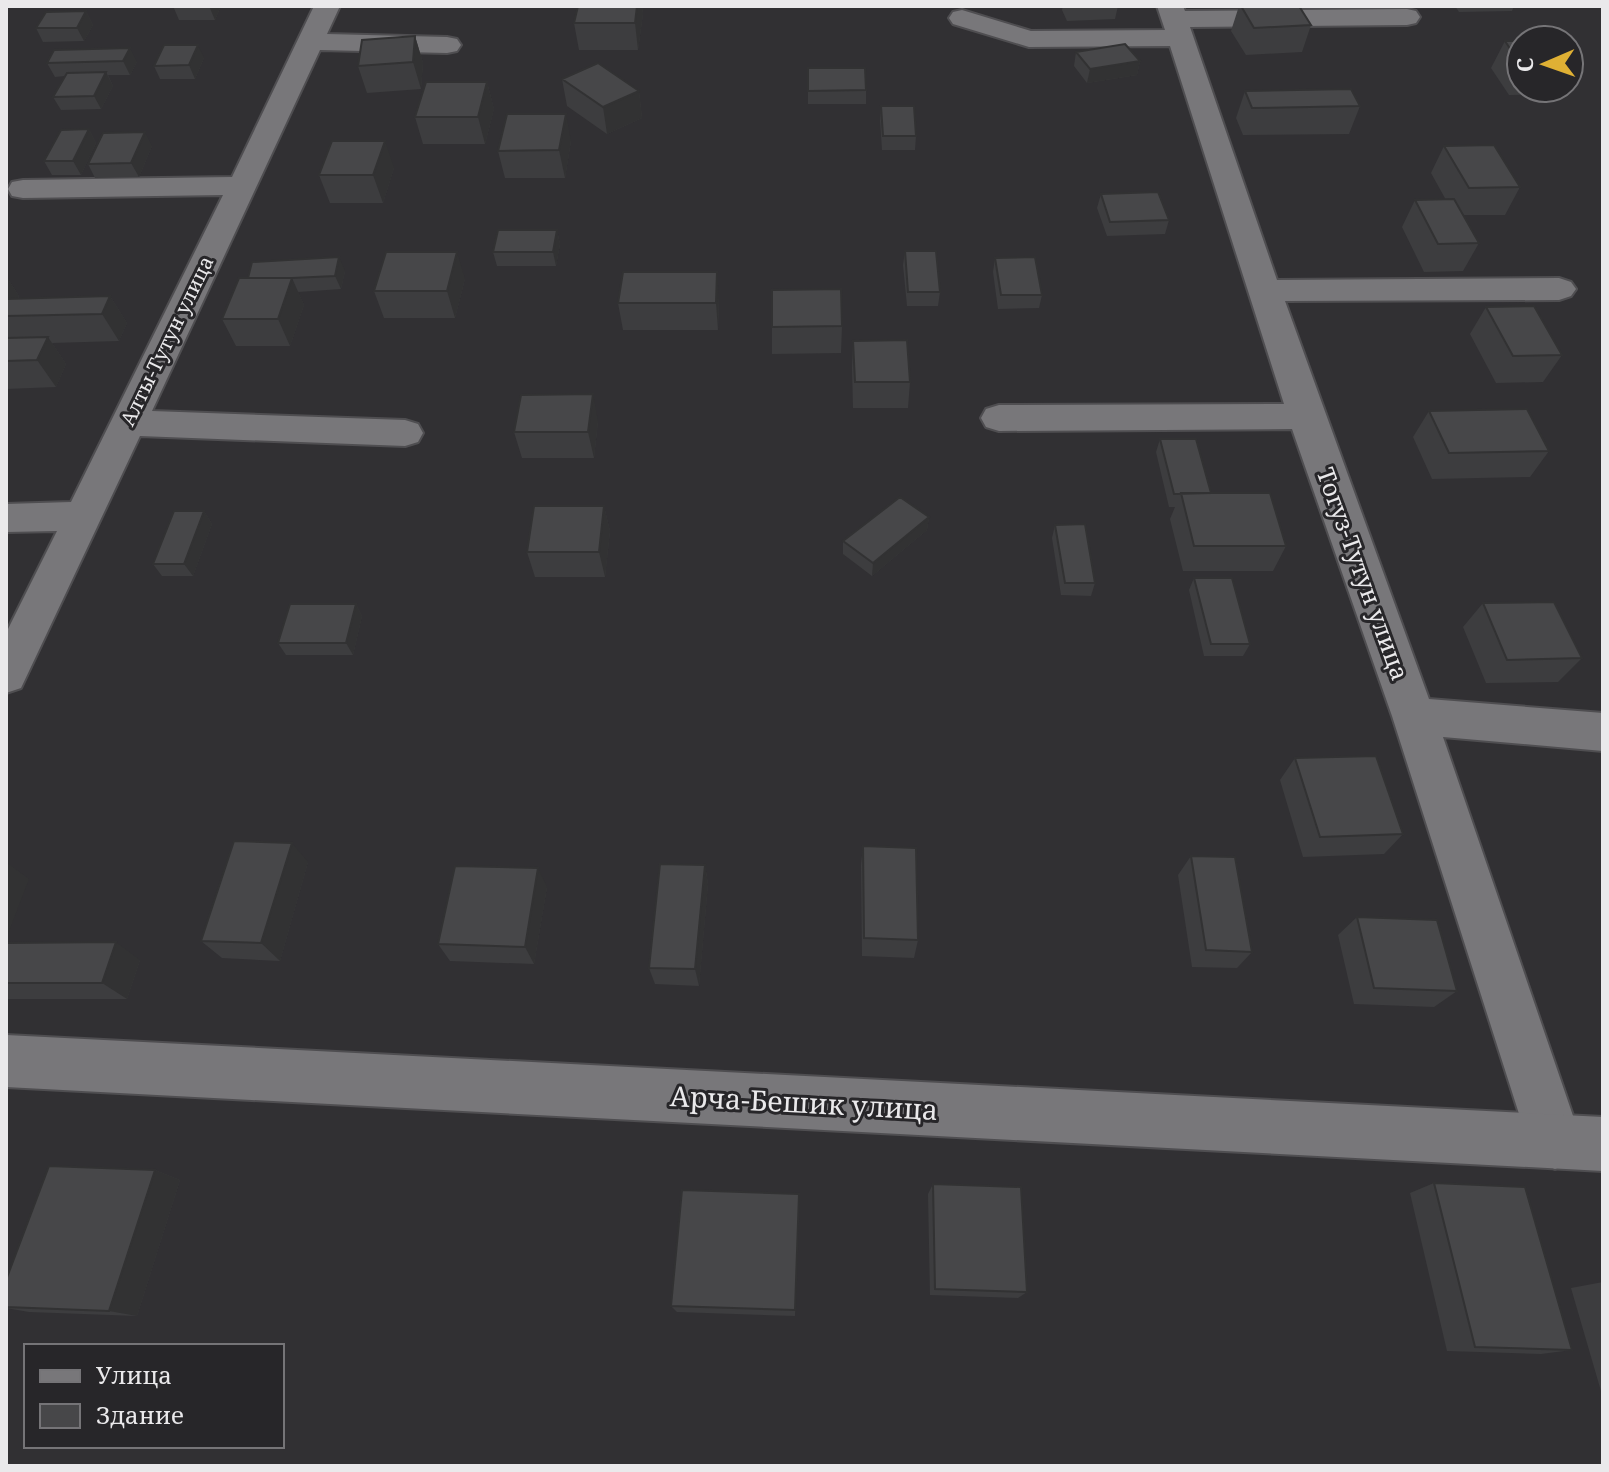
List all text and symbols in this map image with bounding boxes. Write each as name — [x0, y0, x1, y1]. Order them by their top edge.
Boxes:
north arrow — [1505, 24, 1585, 104]
text: С — [1509, 57, 1539, 72]
street label: Алты-Тутун улица — [114, 251, 219, 430]
street label: Тогуз-Тутун улица — [1310, 462, 1417, 684]
street label: Арча-Бешик улица — [669, 1076, 939, 1128]
legend — [24, 1344, 284, 1448]
text: Улица — [96, 1358, 172, 1391]
text: Здание — [96, 1398, 184, 1431]

